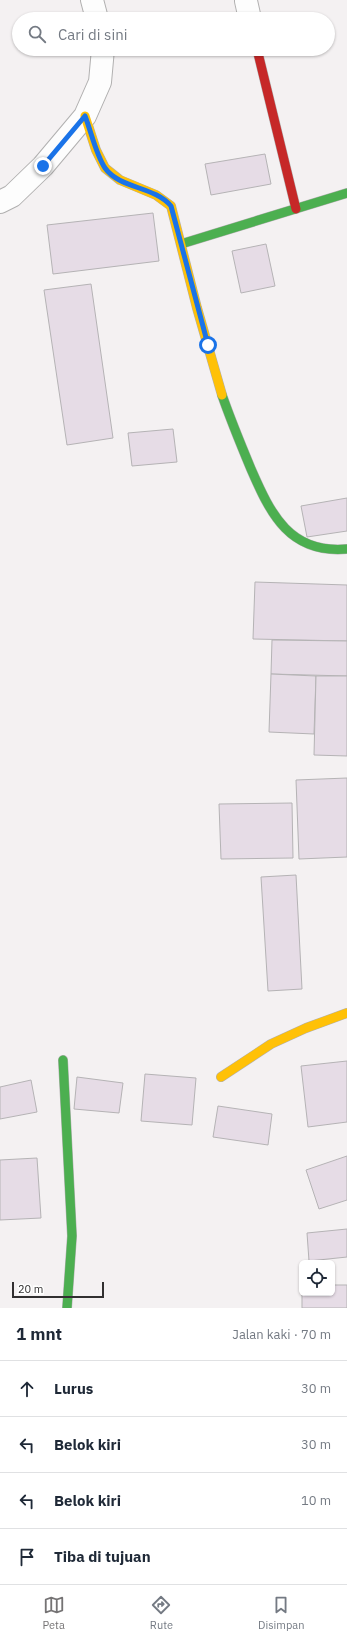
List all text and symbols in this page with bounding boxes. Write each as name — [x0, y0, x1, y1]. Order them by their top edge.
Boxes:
search box — [12, 12, 335, 56]
icon: search — [26, 23, 48, 45]
text: Cari di sini — [58, 25, 127, 44]
route end — [34, 157, 52, 175]
route start — [199, 336, 217, 354]
map controls — [299, 1260, 335, 1296]
button: locate — [299, 1260, 335, 1296]
scale bar — [12, 1280, 104, 1299]
text: 20 m — [18, 1282, 43, 1296]
text: 1 mnt — [16, 1323, 62, 1345]
text: Jalan kaki · 70 m — [232, 1326, 331, 1343]
icon: ahead — [16, 1378, 38, 1400]
text: Lurus — [54, 1379, 93, 1398]
text: 30 m — [301, 1380, 331, 1397]
icon: left — [16, 1434, 38, 1456]
text: Belok kiri — [54, 1435, 121, 1454]
text: 30 m — [301, 1436, 331, 1453]
icon: left — [16, 1490, 38, 1512]
text: Belok kiri — [54, 1491, 121, 1510]
text: 10 m — [301, 1492, 331, 1509]
icon: arrive — [16, 1546, 38, 1568]
text: Tiba di tujuan — [54, 1547, 151, 1566]
tab: Peta — [43, 1594, 65, 1632]
tab: Rute — [150, 1594, 173, 1632]
tab: Disimpan — [258, 1594, 304, 1632]

